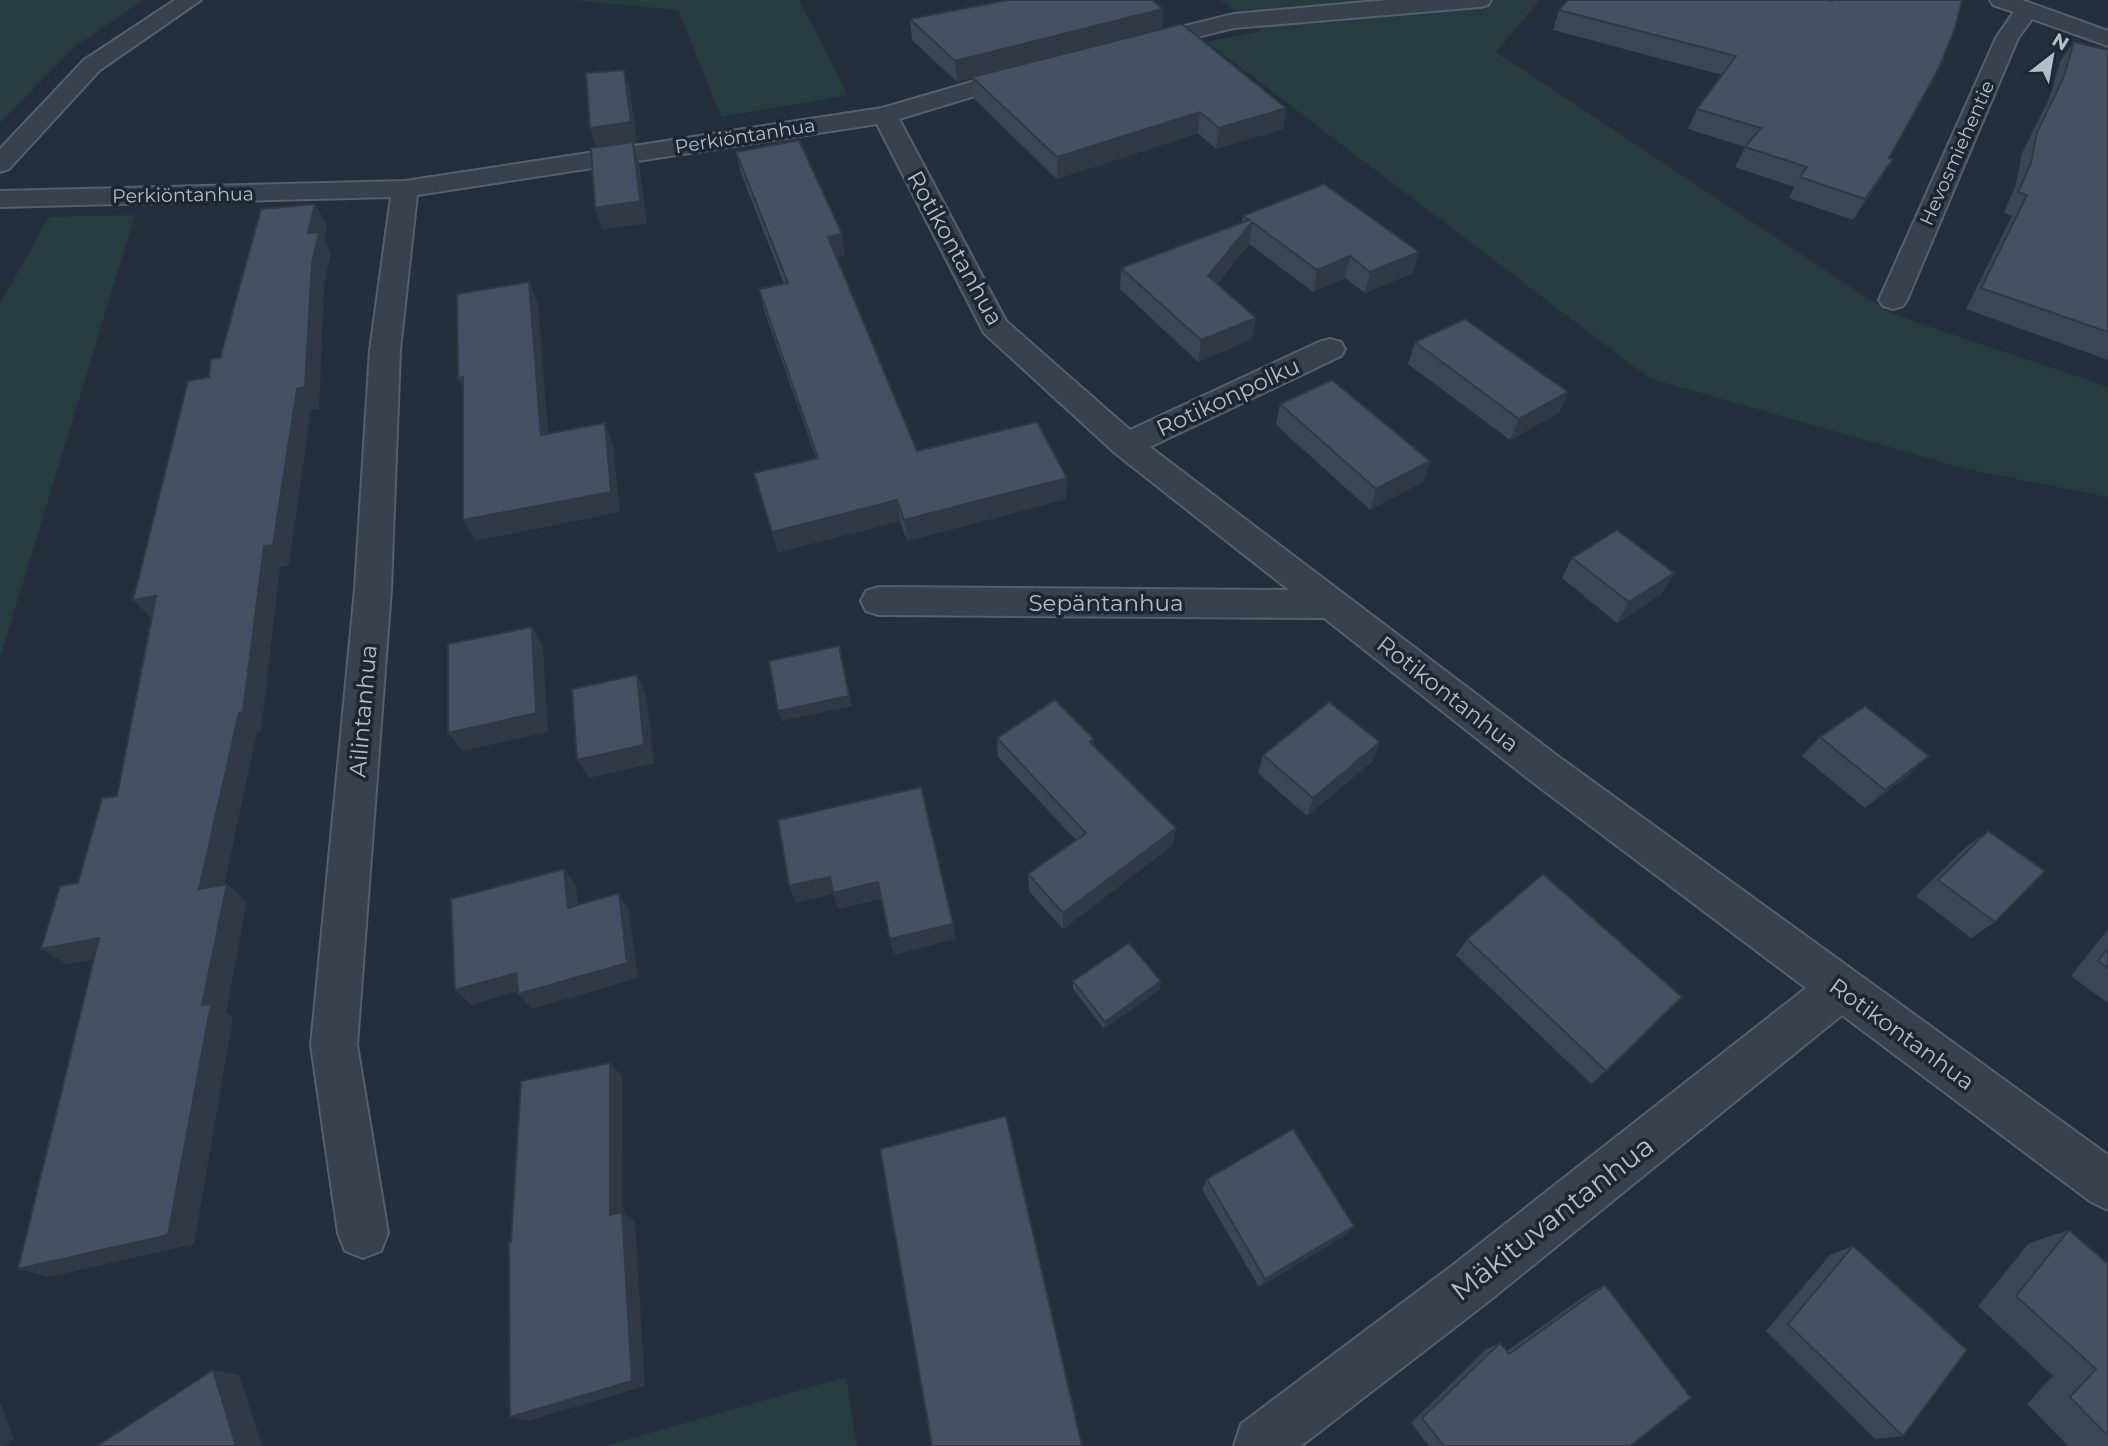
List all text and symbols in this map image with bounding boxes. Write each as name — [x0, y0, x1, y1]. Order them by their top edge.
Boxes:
north arrow — [2017, 21, 2087, 91]
text: N — [2048, 28, 2073, 56]
street label: Hevosmiehentie — [1915, 77, 1999, 229]
street label: Perkiöntanhua — [673, 114, 817, 158]
street label: Rotikontanhua — [901, 166, 1009, 330]
street label: Perkiöntanhua — [112, 182, 254, 208]
street label: Rotikonpolku — [1152, 352, 1304, 442]
street label: Sepäntanhua — [1028, 589, 1184, 617]
street label: Rotikontanhua — [1371, 630, 1525, 758]
street label: Ailintanhua — [343, 643, 383, 779]
street label: Rotikontanhua — [1824, 972, 1980, 1096]
street label: Mäkituvantanhua — [1444, 1128, 1660, 1308]

